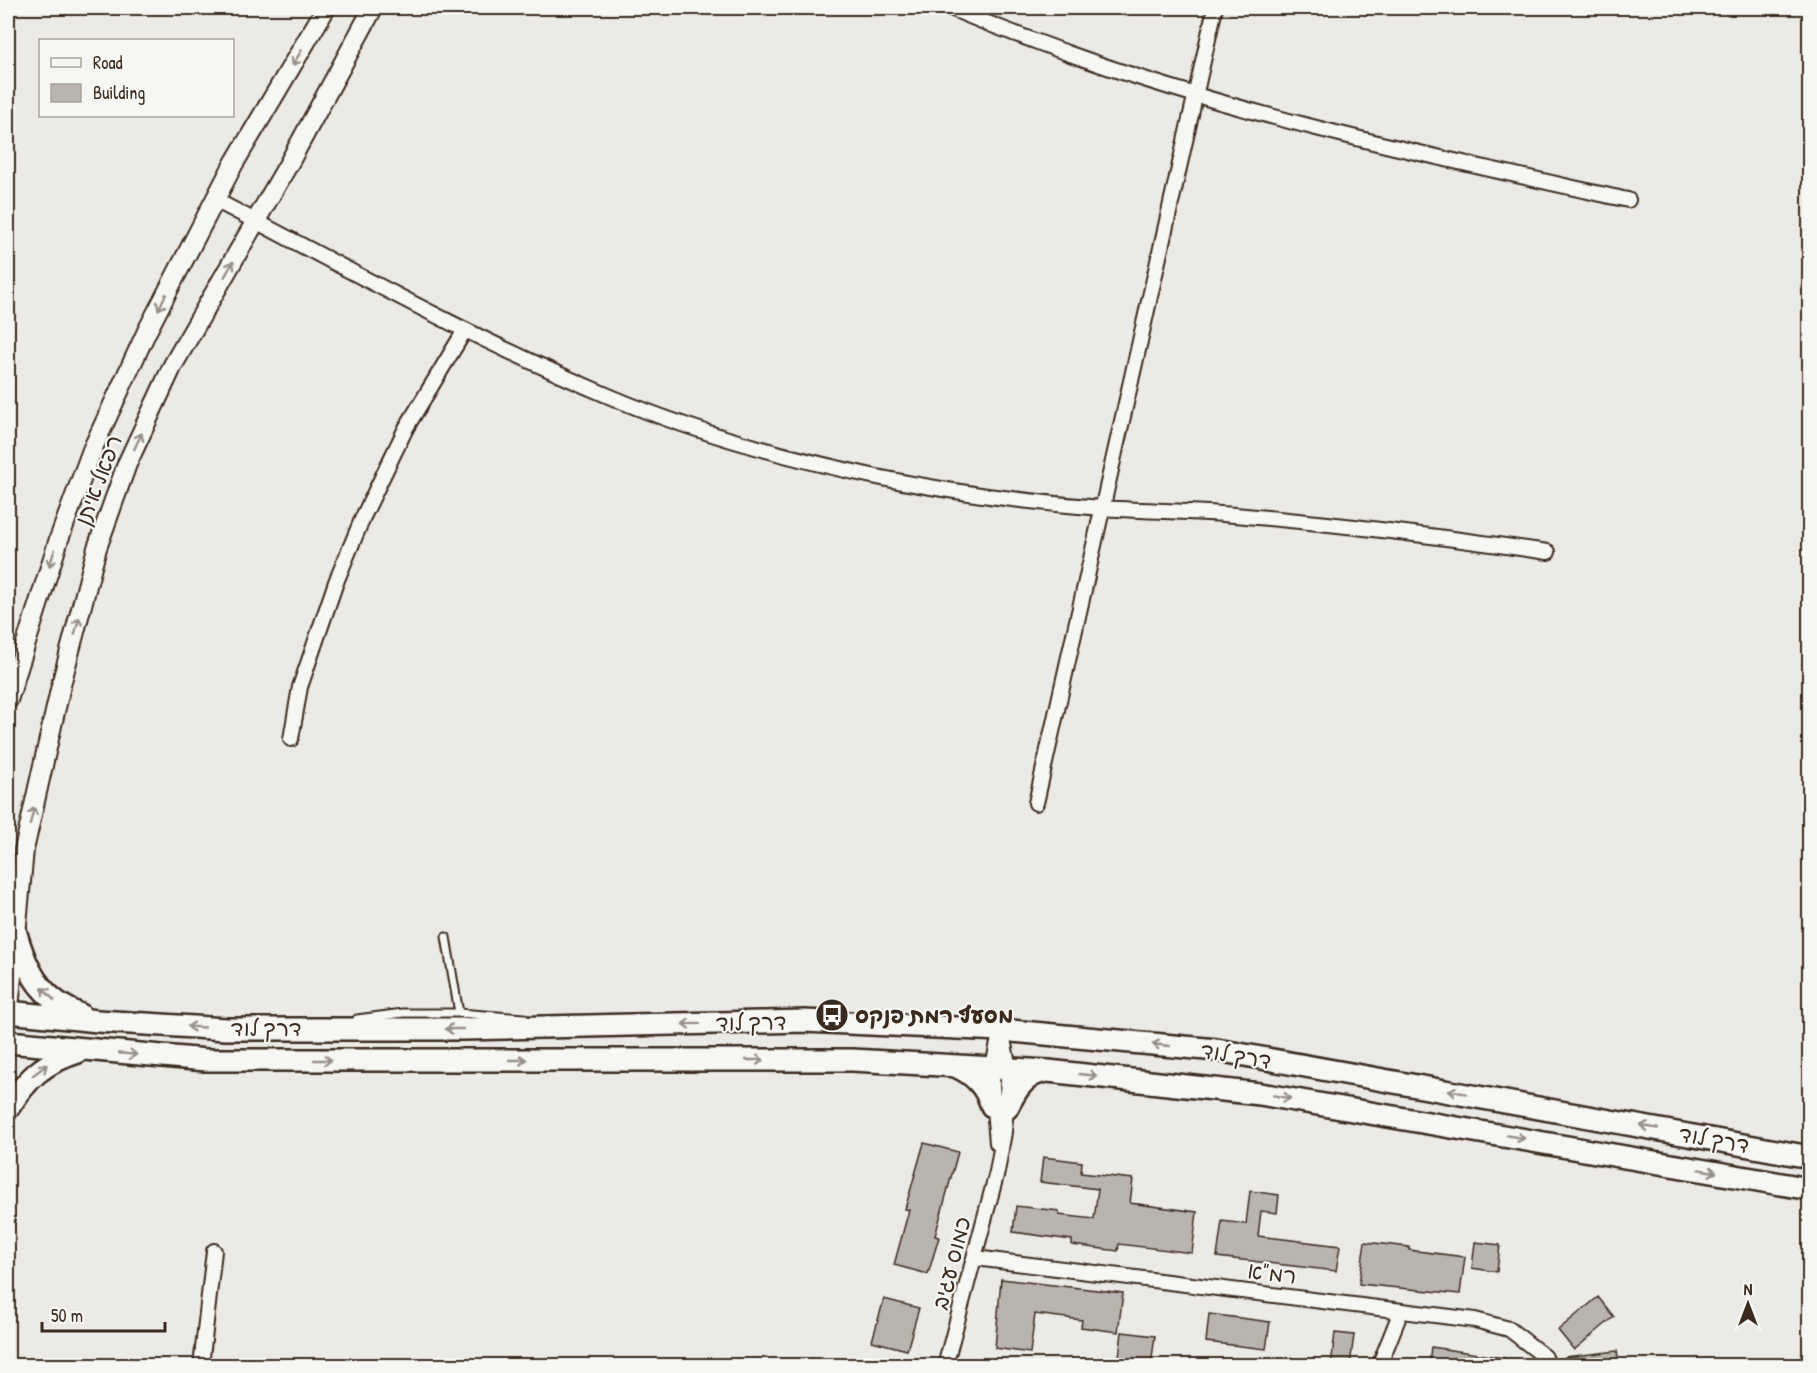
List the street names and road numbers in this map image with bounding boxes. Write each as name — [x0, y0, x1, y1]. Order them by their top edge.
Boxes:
street label: רפאל איתן — [67, 430, 129, 530]
street label: דרך לוד — [715, 1006, 787, 1038]
street label: דרך לוד — [231, 1013, 301, 1043]
street label: דרך לוד — [1199, 1035, 1273, 1075]
street label: דרך לוד — [1676, 1118, 1752, 1160]
street label: כמוס עגיב — [924, 1213, 978, 1313]
street label: רמ"א — [1246, 1255, 1298, 1291]

